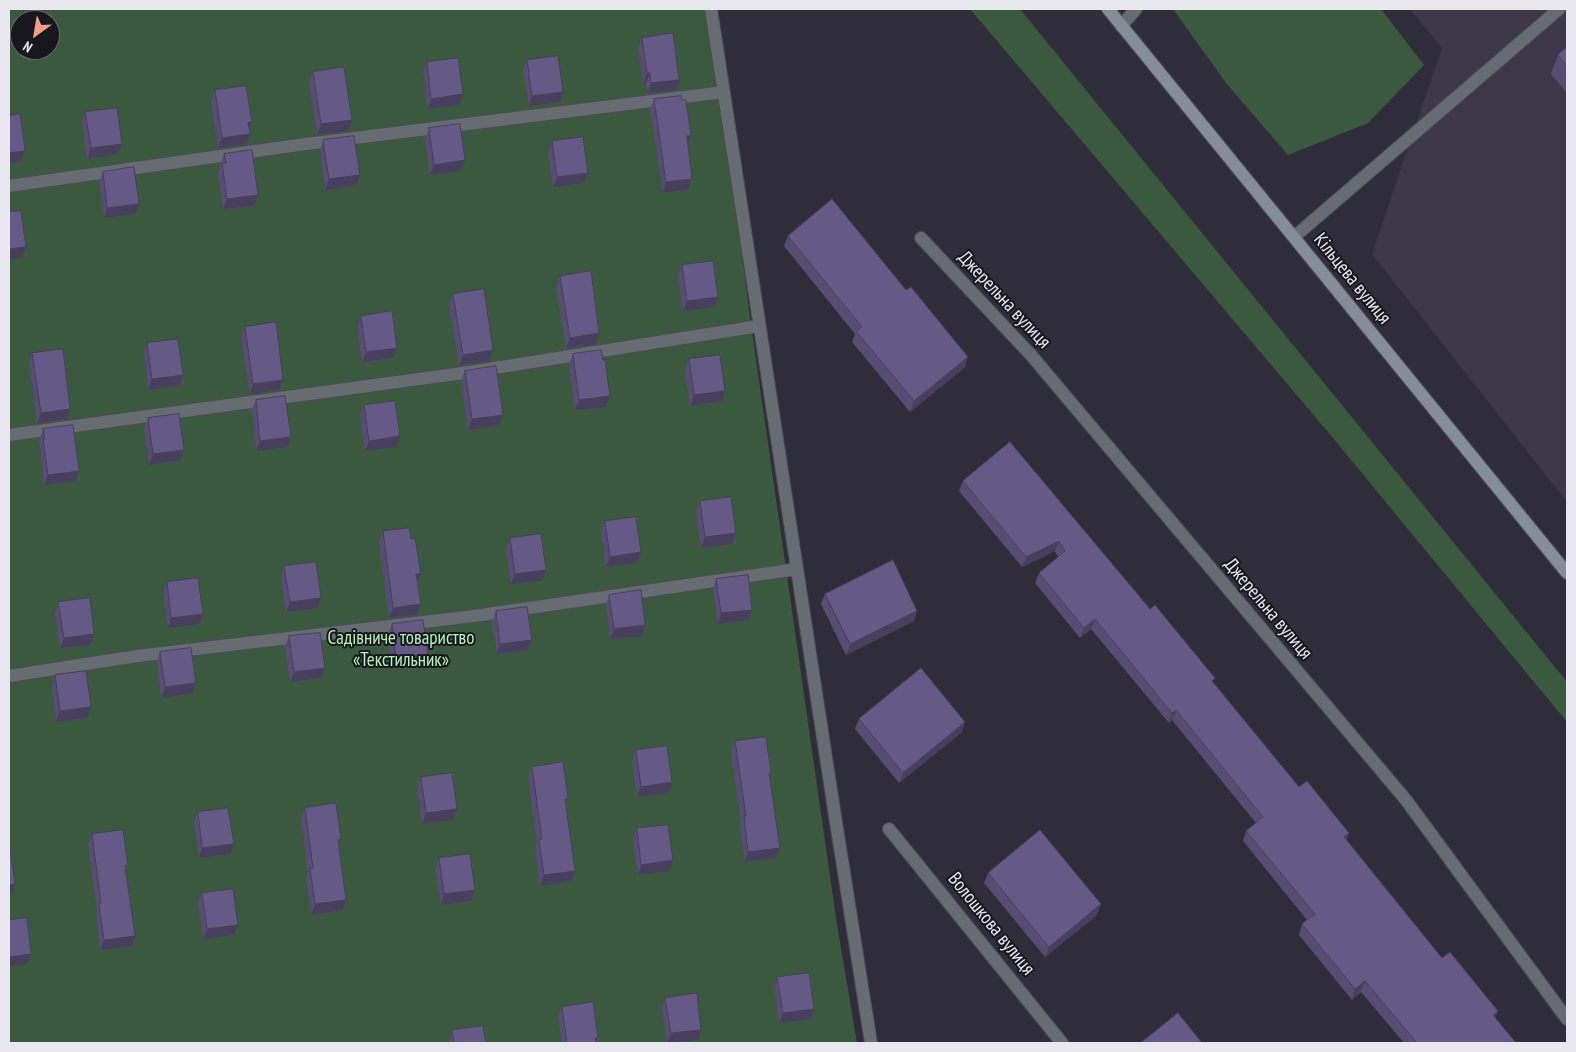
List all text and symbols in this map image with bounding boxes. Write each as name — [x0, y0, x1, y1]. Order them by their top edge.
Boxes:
north arrow — [10, 10, 60, 60]
text: N — [20, 37, 36, 57]
street label: Кільцева вулиця — [1308, 229, 1396, 329]
street label: Джерельна вулиця — [953, 246, 1055, 354]
street label: Джерельна вулиця — [1219, 554, 1317, 664]
park label: Садівниче товариство «Текстильник» — [328, 628, 474, 672]
street label: Волошкова вулиця — [943, 868, 1039, 980]

